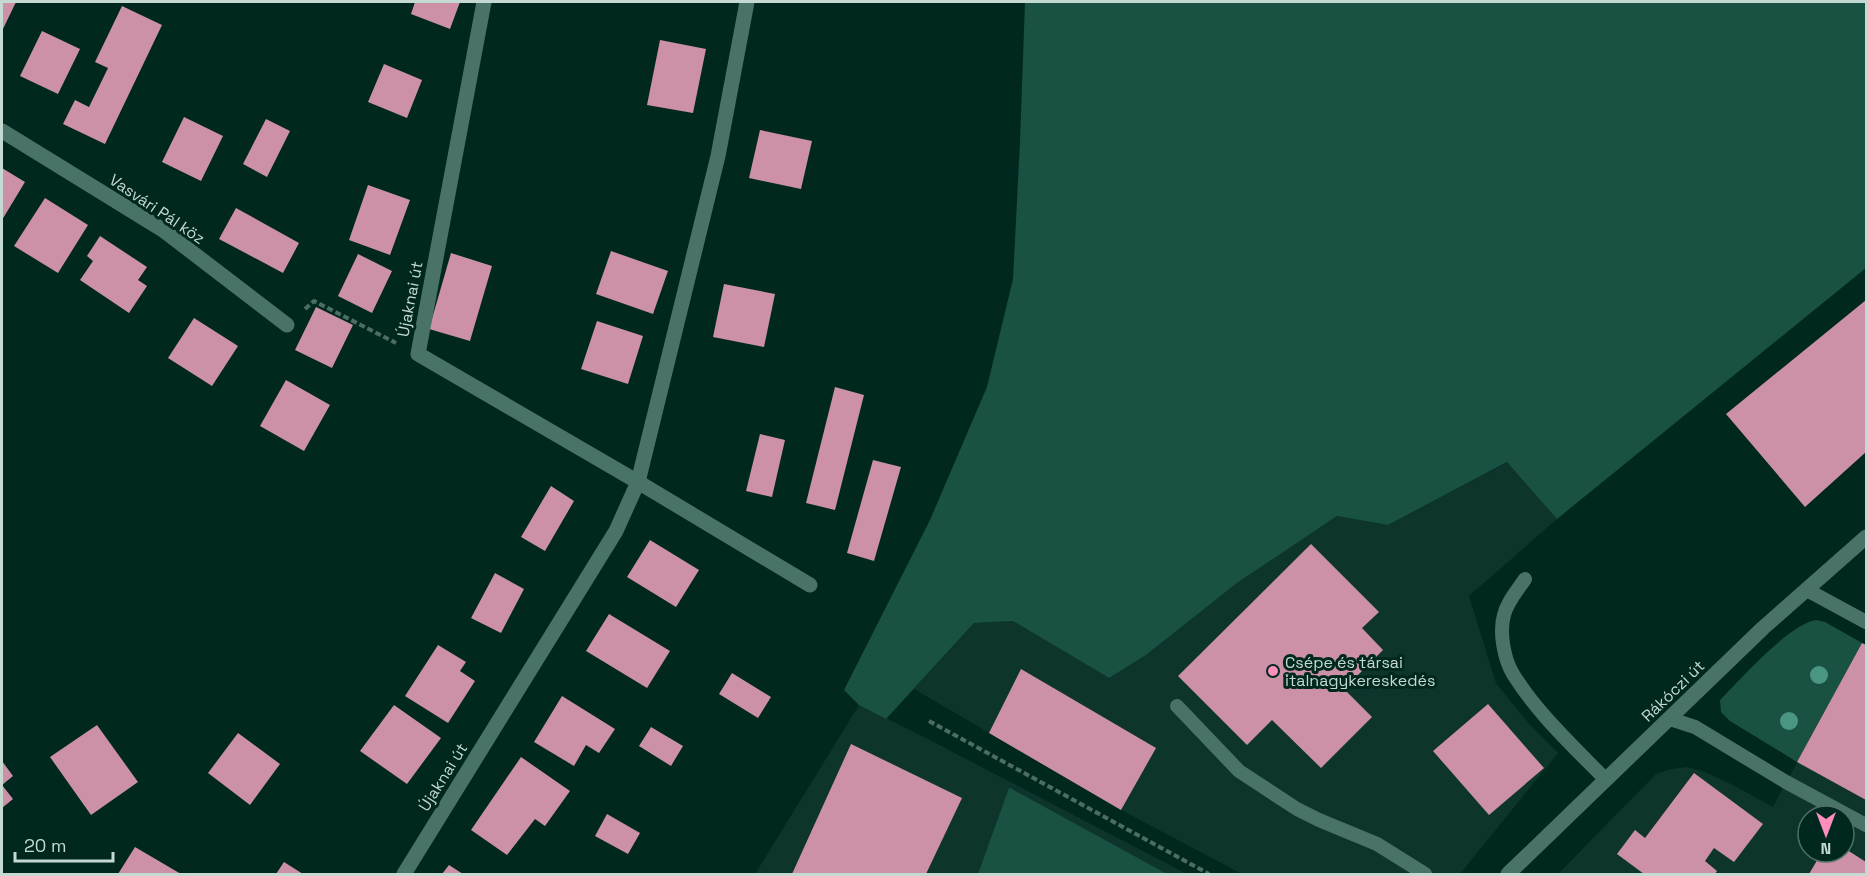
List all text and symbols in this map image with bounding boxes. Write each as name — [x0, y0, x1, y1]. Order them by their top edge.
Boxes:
street label: Vasvári Pál köz — [105, 169, 209, 249]
street label: Újaknai út — [392, 259, 428, 339]
place label: Csépe és társai italnagykereskedés — [1285, 652, 1435, 691]
street label: Rákóczi út — [1637, 656, 1709, 726]
marker: Csépe és társai italnagykereskedés — [1266, 664, 1280, 678]
street label: Újaknai út — [414, 739, 472, 815]
north arrow — [1796, 804, 1856, 864]
scale bar — [15, 825, 112, 863]
text: 20 m — [24, 834, 67, 857]
text: N — [1821, 838, 1831, 859]

